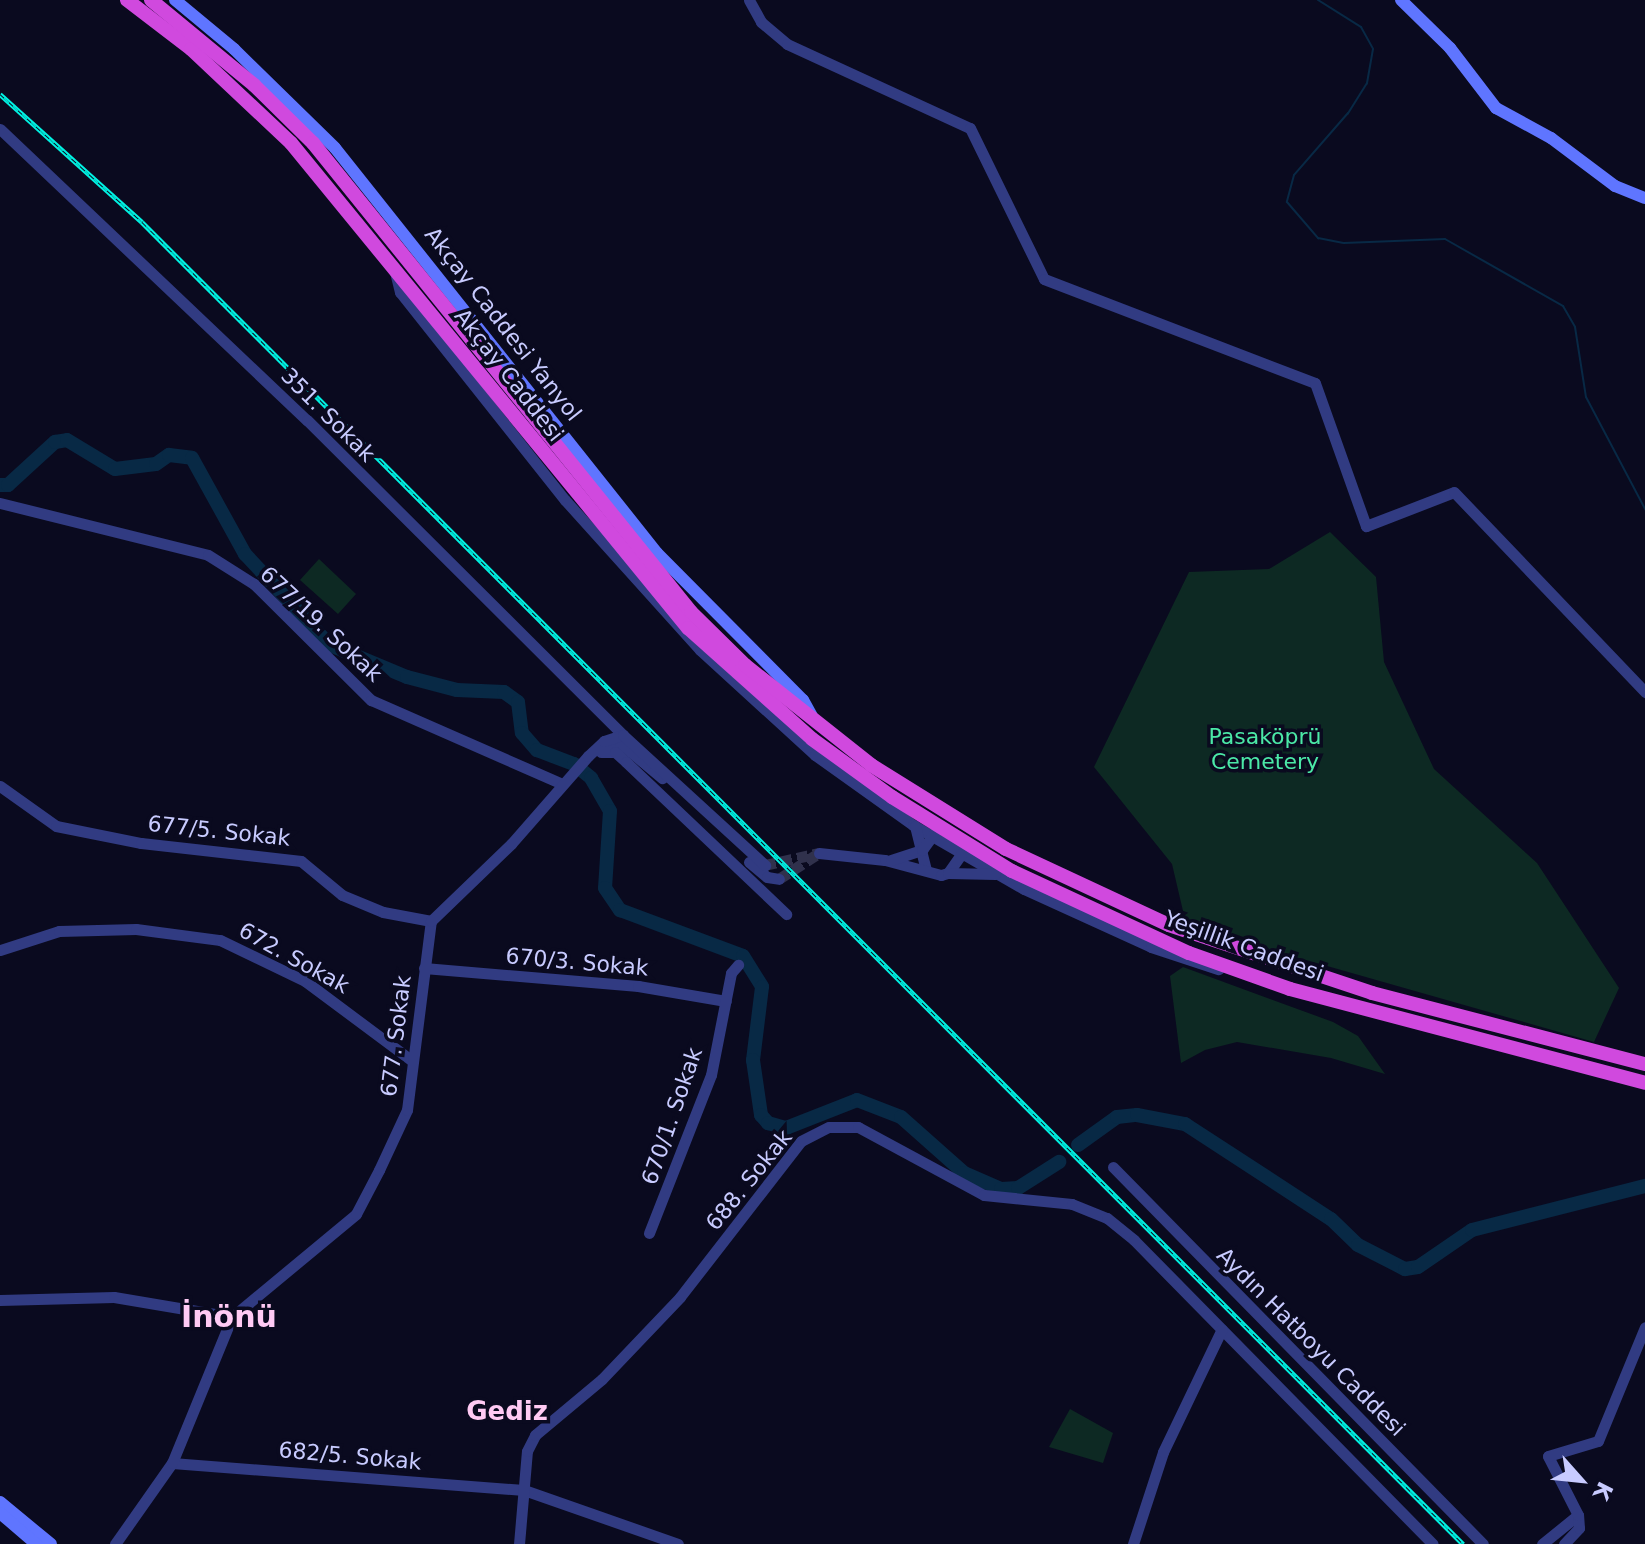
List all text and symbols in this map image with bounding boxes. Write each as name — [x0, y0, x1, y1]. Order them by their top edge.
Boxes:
street label: Akçay Caddesi Yanyol — [419, 222, 587, 426]
street label: Akçay Caddesi — [449, 303, 569, 447]
street label: 351. Sokak — [276, 363, 380, 467]
street label: 677/19. Sokak — [254, 561, 388, 687]
park label: Pasaköprü Cemetery — [1208, 723, 1322, 774]
street label: 677/5. Sokak — [146, 810, 292, 852]
street label: Yeşillik Caddesi — [1161, 905, 1327, 987]
street label: 672. Sokak — [234, 917, 354, 999]
street label: 670/3. Sokak — [504, 943, 650, 981]
street label: 677. Sokak — [375, 974, 417, 1098]
street label: 670/1. Sokak — [636, 1044, 708, 1188]
street label: 688. Sokak — [700, 1124, 798, 1236]
street label: Aydın Hatboyu Caddesi — [1211, 1242, 1411, 1442]
district label: İnönü — [181, 1299, 277, 1335]
district label: Gediz — [466, 1396, 548, 1428]
street label: 682/5. Sokak — [277, 1437, 423, 1475]
north arrow — [1541, 1440, 1621, 1520]
text: K — [1588, 1478, 1618, 1504]

